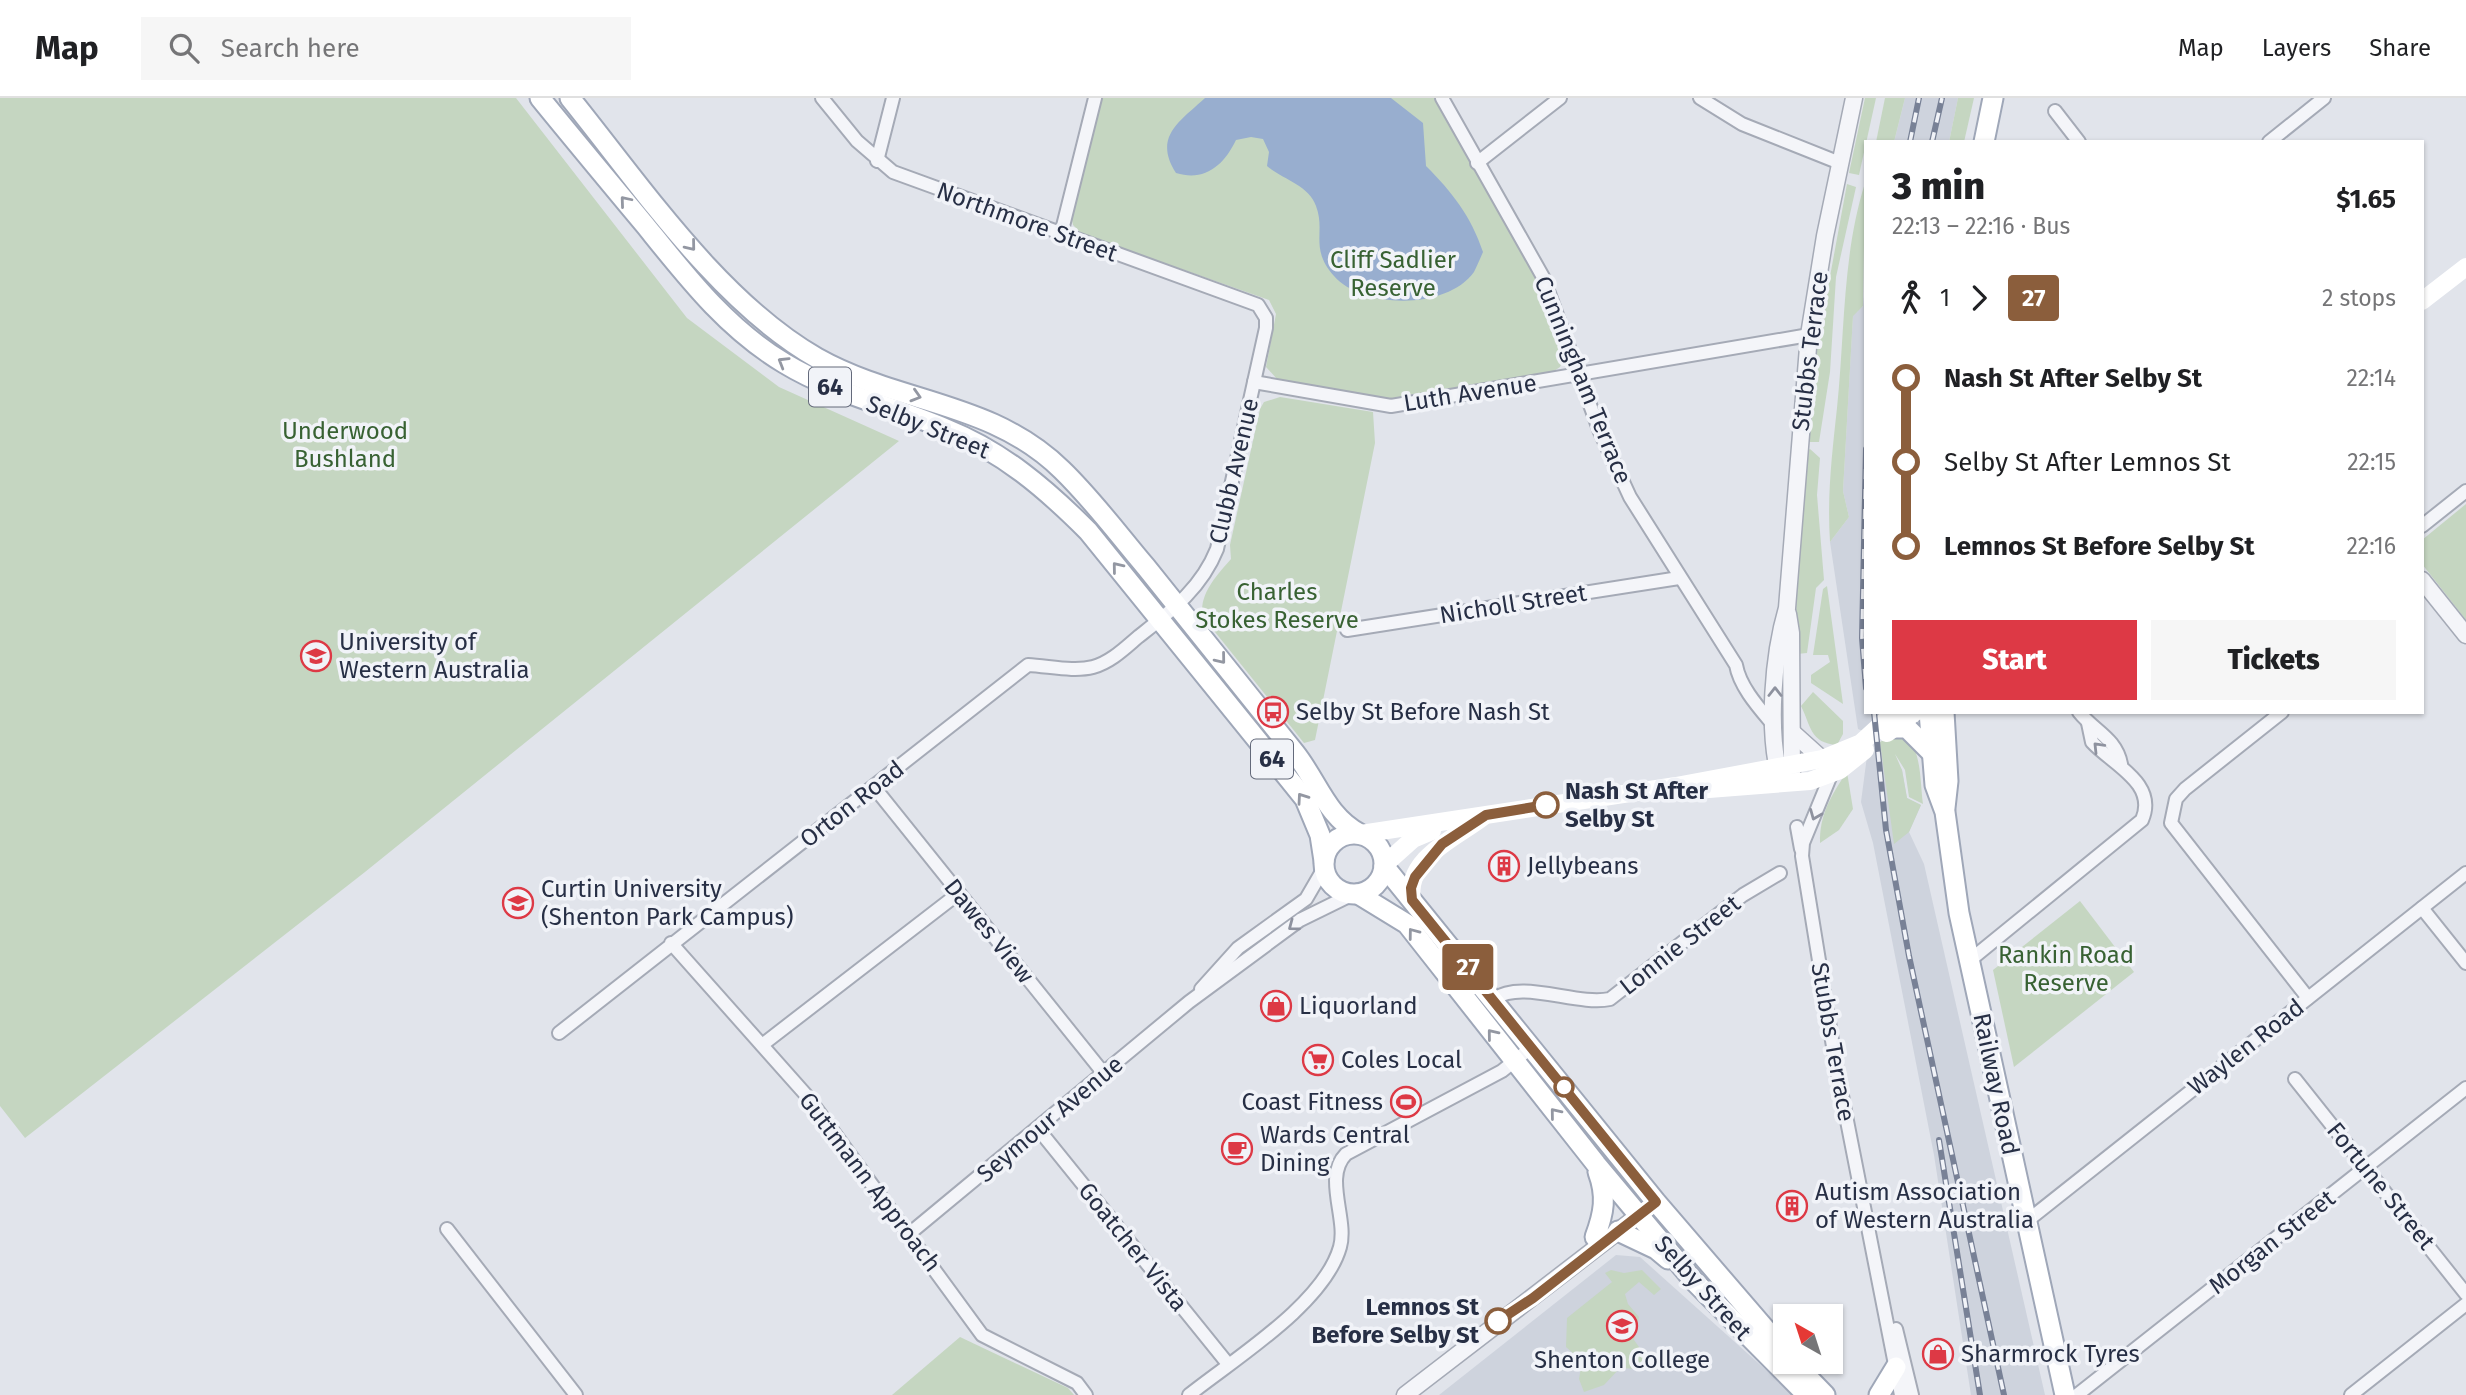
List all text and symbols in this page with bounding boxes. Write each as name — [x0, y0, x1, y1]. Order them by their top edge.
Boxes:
search box — [141, 17, 631, 80]
text: Map — [35, 28, 99, 68]
icon: search — [165, 29, 203, 67]
text: Search here — [221, 33, 360, 64]
text: Map — [2178, 34, 2224, 62]
text: Layers — [2262, 34, 2331, 62]
text: Share — [2369, 34, 2431, 62]
text: 3 min — [1892, 163, 1985, 209]
street label: Northmore Street — [933, 176, 1121, 268]
text: $1.65 — [2336, 184, 2396, 215]
one-way arrow — [621, 197, 633, 210]
text: 22:13 – 22:16 · Bus — [1892, 212, 2070, 240]
one-way arrow — [682, 238, 695, 250]
park label: Cliff Sadlier Reserve — [1330, 246, 1457, 302]
street label: Stubbs Terrace — [1786, 270, 1834, 432]
street label: Cunningham Terrace — [1529, 272, 1637, 488]
icon: walk — [1892, 279, 1930, 317]
icon: forward — [1960, 279, 1998, 317]
text: 1 — [1940, 284, 1950, 312]
text: 27 — [2022, 284, 2045, 312]
text: 2 stops — [2322, 284, 2396, 312]
one-way arrow — [778, 358, 791, 371]
text: Nash St After Selby St — [1944, 363, 2202, 394]
text: 22:14 — [2346, 364, 2396, 392]
road number: 64 — [809, 368, 851, 406]
street label: Luth Avenue — [1401, 369, 1539, 417]
one-way arrow — [909, 388, 922, 402]
street label: Selby Street — [862, 390, 994, 465]
street label: Clubb Avenue — [1204, 395, 1264, 547]
park label: Underwood Bushland — [282, 417, 408, 473]
text: Selby St After Lemnos St — [1944, 447, 2231, 478]
text: 22:15 — [2347, 448, 2396, 476]
text: Lemnos St Before Selby St — [1944, 531, 2255, 562]
text: 22:16 — [2346, 532, 2396, 560]
one-way arrow — [1112, 562, 1125, 574]
park label: Charles Stokes Reserve — [1195, 578, 1359, 634]
street label: Nicholl Street — [1438, 579, 1589, 629]
button: Start — [1892, 620, 2137, 700]
button: Tickets — [2151, 620, 2396, 700]
place label: University of Western Australia — [339, 628, 530, 684]
school or university icon: University of Western Australia — [299, 639, 333, 673]
one-way arrow — [1212, 652, 1225, 664]
one-way arrow — [1767, 686, 1783, 697]
bus stop icon: Selby St Before Nash St — [1256, 695, 1290, 729]
place label: Selby St Before Nash St — [1296, 698, 1550, 726]
road number: 64 — [1251, 740, 1293, 778]
one-way arrow — [2094, 742, 2107, 755]
street label: Orton Road — [795, 755, 909, 853]
place label: Nash St After Selby St — [1565, 777, 1708, 833]
marker: Nash St After Selby St — [1533, 792, 1559, 818]
one-way arrow — [1298, 793, 1310, 805]
one-way arrow — [1810, 809, 1824, 821]
building icon: Jellybeans — [1487, 849, 1521, 883]
place label: Jellybeans — [1527, 852, 1638, 880]
street label: Dawes View — [938, 873, 1040, 989]
place label: Curtin University (Shenton Park Campus) — [541, 875, 793, 931]
school or university icon: Curtin University (Shenton Park Campus) — [501, 886, 535, 920]
street label: Lonnie Street — [1614, 889, 1746, 1001]
one-way arrow — [1288, 917, 1301, 930]
one-way arrow — [1409, 928, 1421, 940]
park label: Rankin Road Reserve — [1998, 941, 2134, 997]
line badge: 27 — [1436, 944, 1500, 990]
text: 27 — [1456, 953, 1480, 981]
street label: Stubbs Terrace — [1805, 960, 1861, 1124]
shop icon: Liquorland — [1259, 989, 1293, 1023]
place label: Liquorland — [1299, 992, 1418, 1020]
street label: Waylen Road — [2182, 993, 2310, 1101]
street label: Railway Road — [1967, 1011, 2025, 1157]
one-way arrow — [1487, 1029, 1500, 1041]
supermarket icon: Coles Local — [1301, 1043, 1335, 1077]
place label: Coles Local — [1341, 1046, 1462, 1074]
street label: Seymour Avenue — [971, 1050, 1129, 1188]
unlabelled marker — [1554, 1077, 1574, 1097]
sports icon: Coast Fitness — [1389, 1085, 1423, 1119]
street label: Guttmann Approach — [793, 1087, 947, 1277]
place label: Coast Fitness — [1242, 1088, 1383, 1116]
one-way arrow — [1550, 1108, 1563, 1121]
street label: Fortune Street — [2321, 1117, 2441, 1255]
place label: Wards Central Dining — [1260, 1121, 1410, 1177]
cafe icon: Wards Central Dining — [1220, 1132, 1254, 1166]
street label: Goatcher Vista — [1073, 1177, 1193, 1317]
place label: Autism Association of Western Australia — [1815, 1178, 2034, 1234]
street label: Morgan Street — [2203, 1184, 2341, 1300]
building icon: Autism Association of Western Australia — [1775, 1189, 1809, 1223]
street label: Selby Street — [1649, 1230, 1757, 1346]
place label: Lemnos St Before Selby St — [1311, 1293, 1480, 1349]
north arrow — [1773, 1304, 1843, 1374]
map controls — [1773, 1304, 1843, 1374]
marker: Lemnos St Before Selby St — [1485, 1308, 1511, 1334]
school or university icon: Shenton College — [1605, 1309, 1639, 1343]
shop icon: Sharmrock Tyres — [1921, 1337, 1955, 1371]
place label: Sharmrock Tyres — [1961, 1340, 2140, 1368]
place label: Shenton College — [1534, 1346, 1710, 1374]

